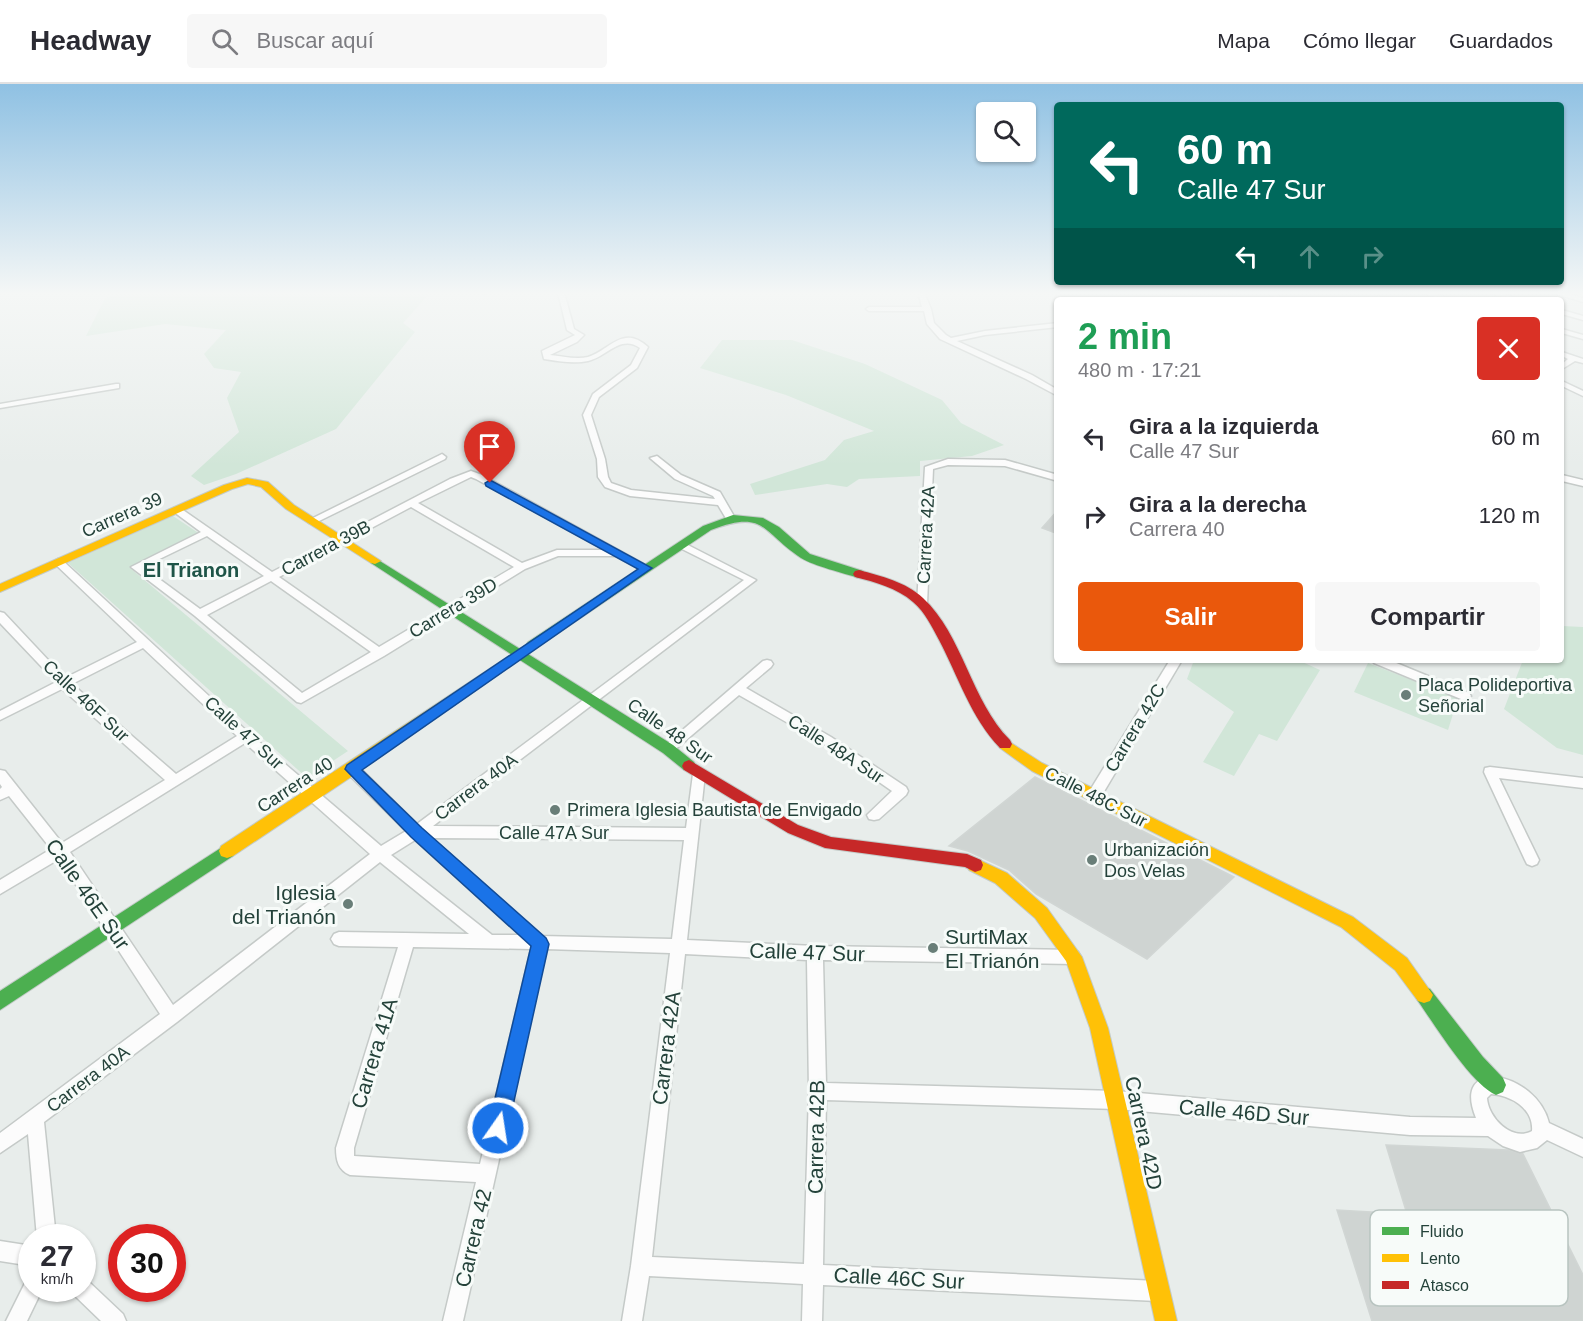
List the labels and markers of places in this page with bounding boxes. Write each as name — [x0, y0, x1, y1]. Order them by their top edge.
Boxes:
pin — [464, 421, 515, 483]
place label: Placa Polideportiva Señorial — [1418, 675, 1573, 716]
marker: Placa Polideportiva Señorial — [1399, 688, 1413, 702]
place label: Primera Iglesia Bautista de Envigado — [567, 800, 862, 820]
marker: Primera Iglesia Bautista de Envigado — [548, 803, 562, 817]
place label: Urbanización Dos Velas — [1104, 840, 1209, 881]
marker: Urbanización Dos Velas — [1085, 853, 1099, 867]
place label: Iglesia del Trianón — [232, 881, 336, 928]
marker: Iglesia del Trianón — [341, 897, 355, 911]
place label: SurtiMax El Trianón — [945, 925, 1040, 972]
marker: SurtiMax El Trianón — [926, 941, 940, 955]

